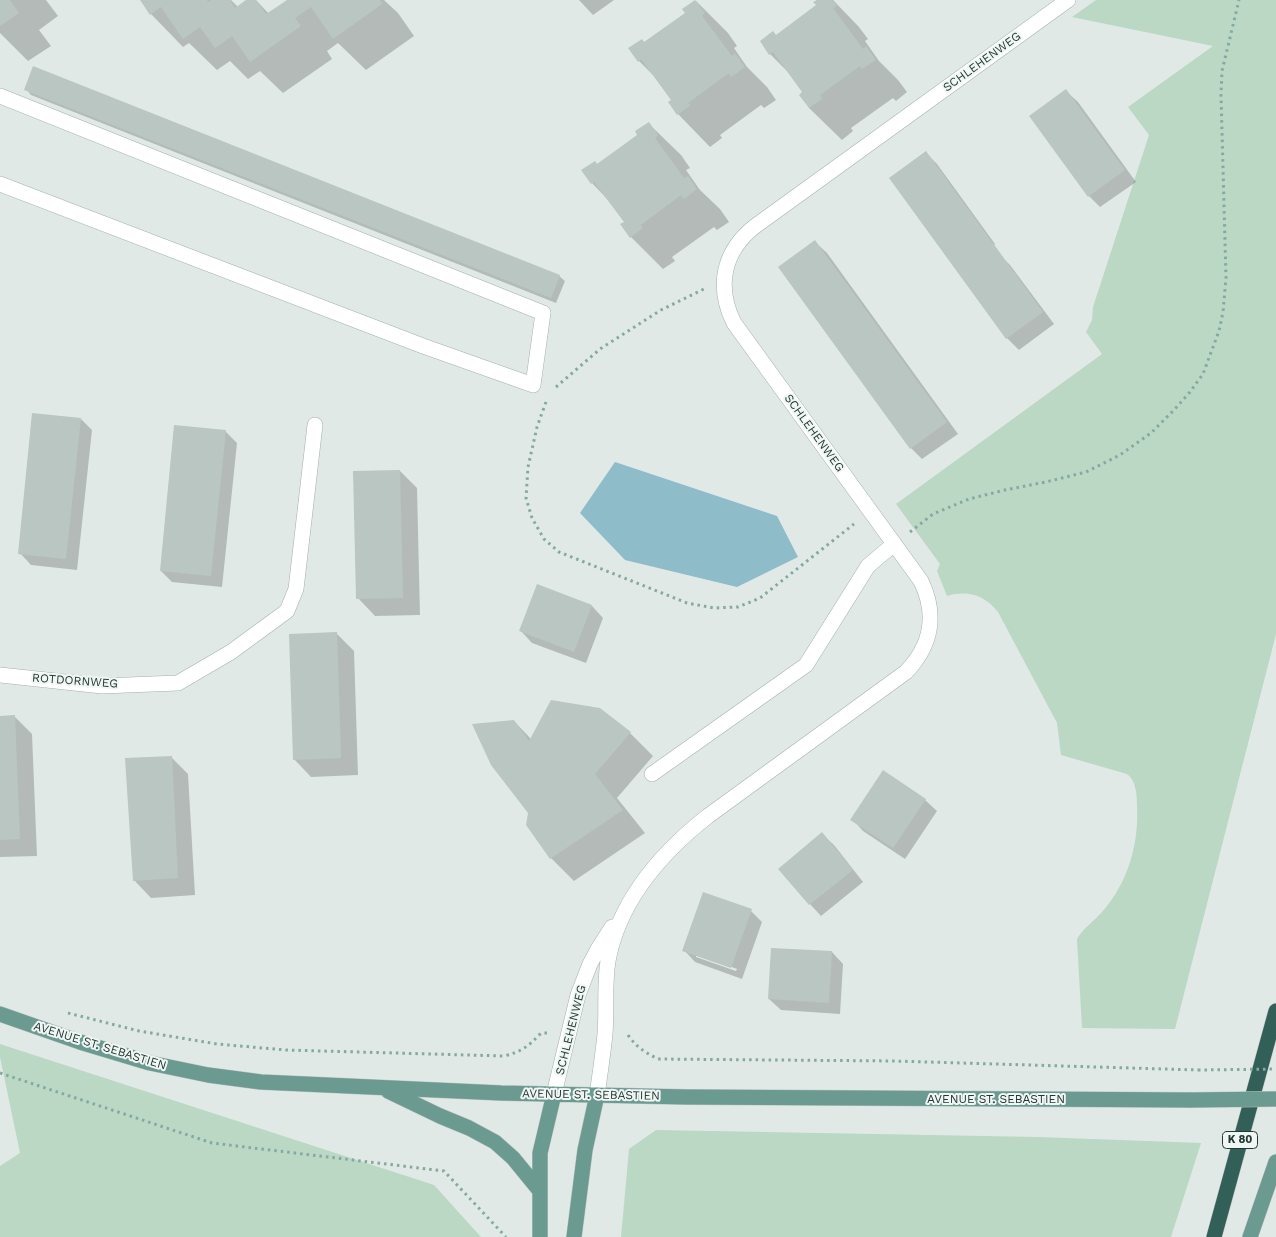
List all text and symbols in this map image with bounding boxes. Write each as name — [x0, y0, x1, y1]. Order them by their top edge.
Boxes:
street label: SCHLEHENWEG — [940, 29, 1024, 95]
street label: SCHLEHENWEG — [781, 391, 847, 475]
street label: ROTDORNWEG — [32, 671, 118, 691]
street label: SCHLEHENWEG — [553, 983, 589, 1077]
street label: AVENUE ST. SEBASTIEN — [32, 1019, 168, 1073]
street label: AVENUE ST. SEBASTIEN — [522, 1087, 660, 1103]
street label: AVENUE ST. SEBASTIEN — [927, 1092, 1065, 1106]
road number: K 80 — [1222, 1132, 1258, 1148]

